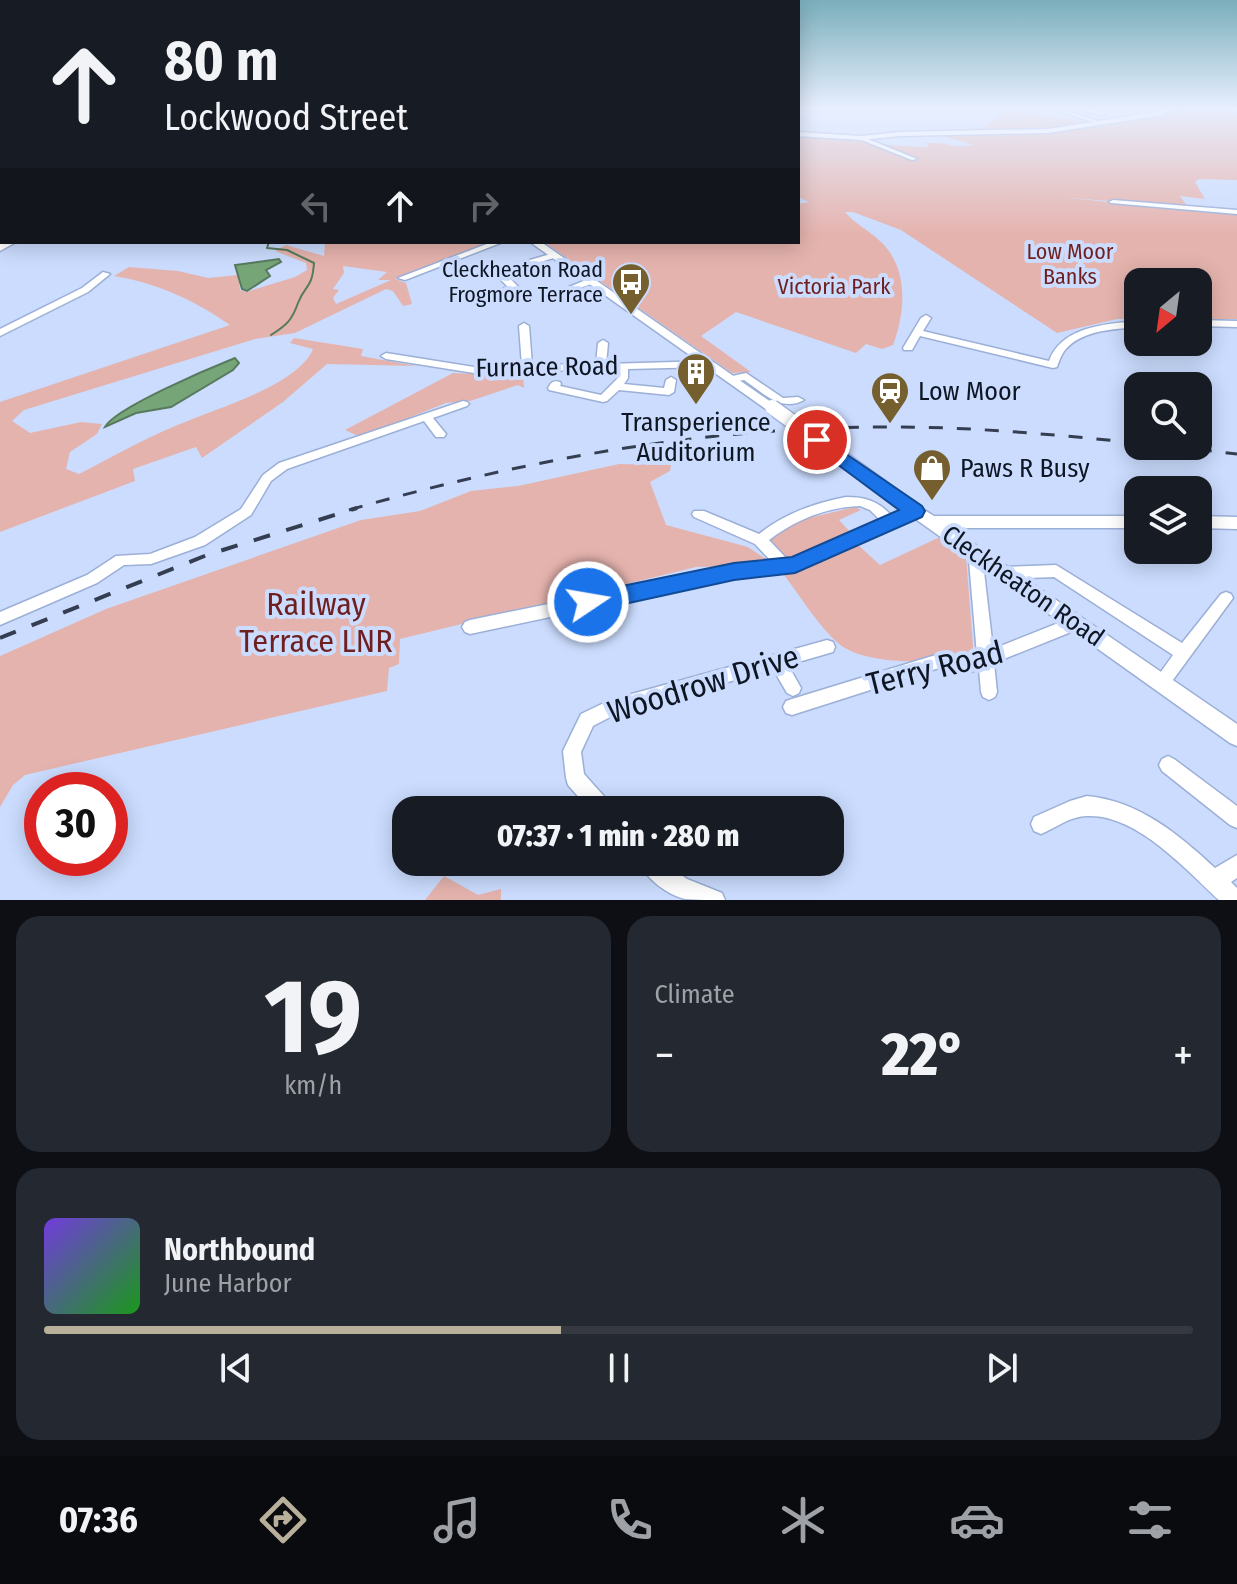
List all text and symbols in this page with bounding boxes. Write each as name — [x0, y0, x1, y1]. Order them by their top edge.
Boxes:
text: 80 m — [164, 28, 279, 95]
icon: ahead — [32, 32, 136, 136]
text: Lockwood Street — [164, 96, 408, 140]
icon: left — [294, 184, 338, 228]
icon: ahead — [378, 184, 422, 228]
icon: right — [462, 184, 506, 228]
park label: Low Moor Banks — [1027, 238, 1114, 290]
place label: Cleckheaton Road Frogmore Terrace — [442, 256, 603, 308]
bus stop icon: Cleckheaton Road Frogmore Terrace — [610, 261, 652, 316]
north arrow — [1124, 268, 1212, 356]
map controls — [1124, 268, 1212, 564]
park label: Victoria Park — [778, 273, 891, 300]
street label: Furnace Road — [475, 350, 619, 384]
building icon: Transperience Auditorium — [675, 351, 717, 406]
station icon: Low Moor — [869, 370, 911, 425]
button: search — [1124, 372, 1212, 460]
place label: Low Moor — [918, 376, 1021, 407]
pin — [783, 406, 851, 474]
place label: Transperience Auditorium — [621, 407, 771, 468]
icon: arrive — [795, 418, 839, 462]
shop icon: Paws R Busy — [911, 447, 953, 502]
place label: Paws R Busy — [960, 453, 1090, 484]
button: layers — [1124, 476, 1212, 564]
street label: Cleckheaton Road — [936, 519, 1110, 653]
position arrow — [546, 560, 630, 644]
park label: Railway Terrace LNR — [239, 585, 393, 660]
street label: Terry Road — [863, 633, 1007, 703]
street label: Woodrow Drive — [603, 637, 803, 731]
speed limit sign: 30 — [24, 772, 128, 876]
text: 07:37 · 1 min · 280 m — [497, 818, 739, 854]
text: 19 — [264, 955, 362, 1080]
text: Climate — [655, 979, 735, 1010]
text: 22° — [881, 1019, 966, 1091]
text: − — [655, 1029, 674, 1082]
text: + — [1173, 1029, 1193, 1082]
text: km/h — [284, 1070, 342, 1101]
text: Northbound — [164, 1232, 315, 1268]
text: June Harbor — [164, 1268, 292, 1299]
icon: previous — [214, 1346, 258, 1390]
icon: pause — [597, 1346, 641, 1390]
icon: next — [980, 1346, 1024, 1390]
icon: directions — [255, 1492, 311, 1548]
icon: music — [429, 1492, 485, 1548]
icon: phone — [602, 1492, 658, 1548]
icon: climate — [775, 1492, 831, 1548]
icon: car — [949, 1492, 1005, 1548]
icon: filters — [1122, 1492, 1178, 1548]
text: 07:36 — [59, 1498, 138, 1542]

